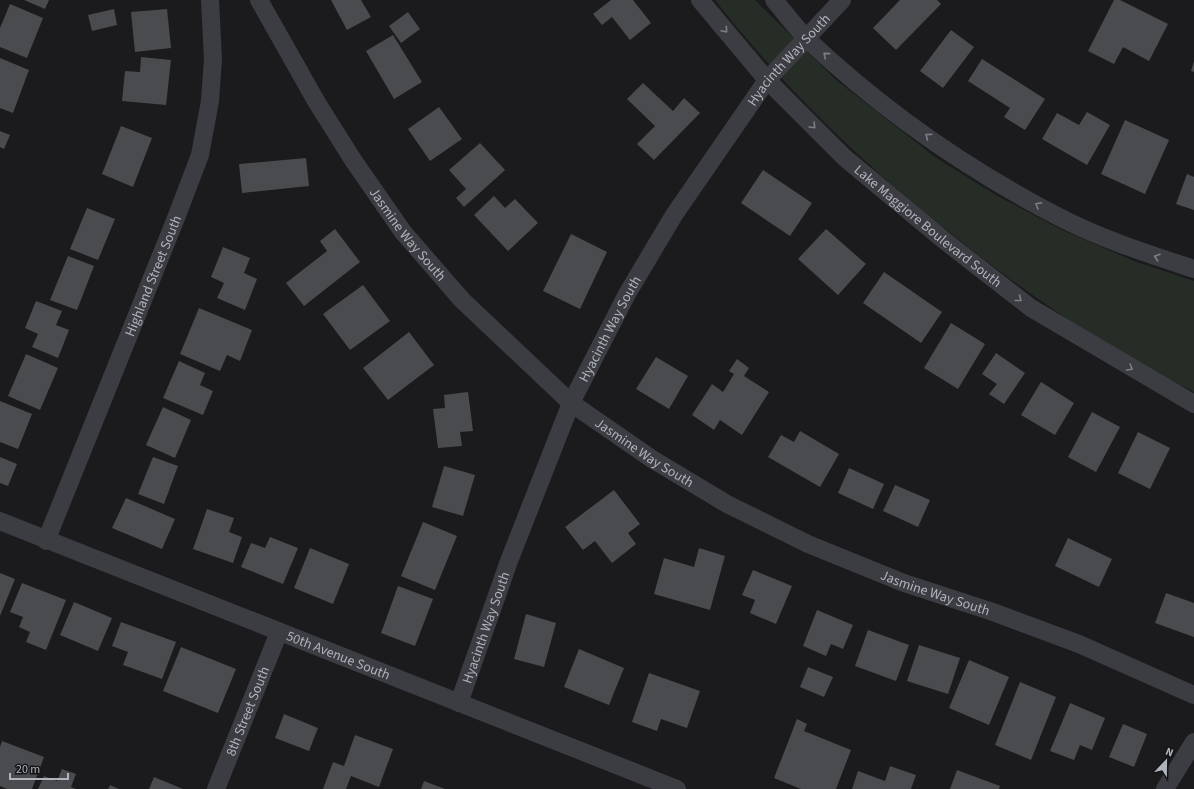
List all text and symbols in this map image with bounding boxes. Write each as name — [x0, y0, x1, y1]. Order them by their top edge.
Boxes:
street label: Hyacinth Way South — [743, 10, 835, 110]
one-way arrow — [720, 26, 727, 33]
one-way arrow — [824, 53, 831, 60]
one-way arrow — [808, 121, 816, 128]
one-way arrow — [925, 134, 932, 141]
street label: Lake Maggiore Boulevard South — [849, 161, 1006, 293]
street label: Jasmine Way South — [364, 184, 450, 286]
one-way arrow — [1035, 202, 1042, 210]
street label: Highland Street South — [120, 212, 187, 340]
one-way arrow — [1154, 253, 1161, 262]
street label: Hyacinth Way South — [574, 272, 647, 386]
one-way arrow — [1015, 294, 1022, 301]
one-way arrow — [1126, 363, 1133, 370]
street label: Jasmine Way South — [591, 414, 697, 493]
street label: Jasmine Way South — [877, 565, 992, 621]
street label: Hyacinth Way South — [458, 569, 515, 687]
street label: 50th Avenue South — [283, 626, 393, 685]
street label: 8th Street South — [221, 664, 275, 759]
north arrow — [1146, 741, 1186, 781]
text: N — [1163, 744, 1176, 761]
scale bar — [10, 755, 68, 781]
text: 20 m — [16, 761, 40, 778]

